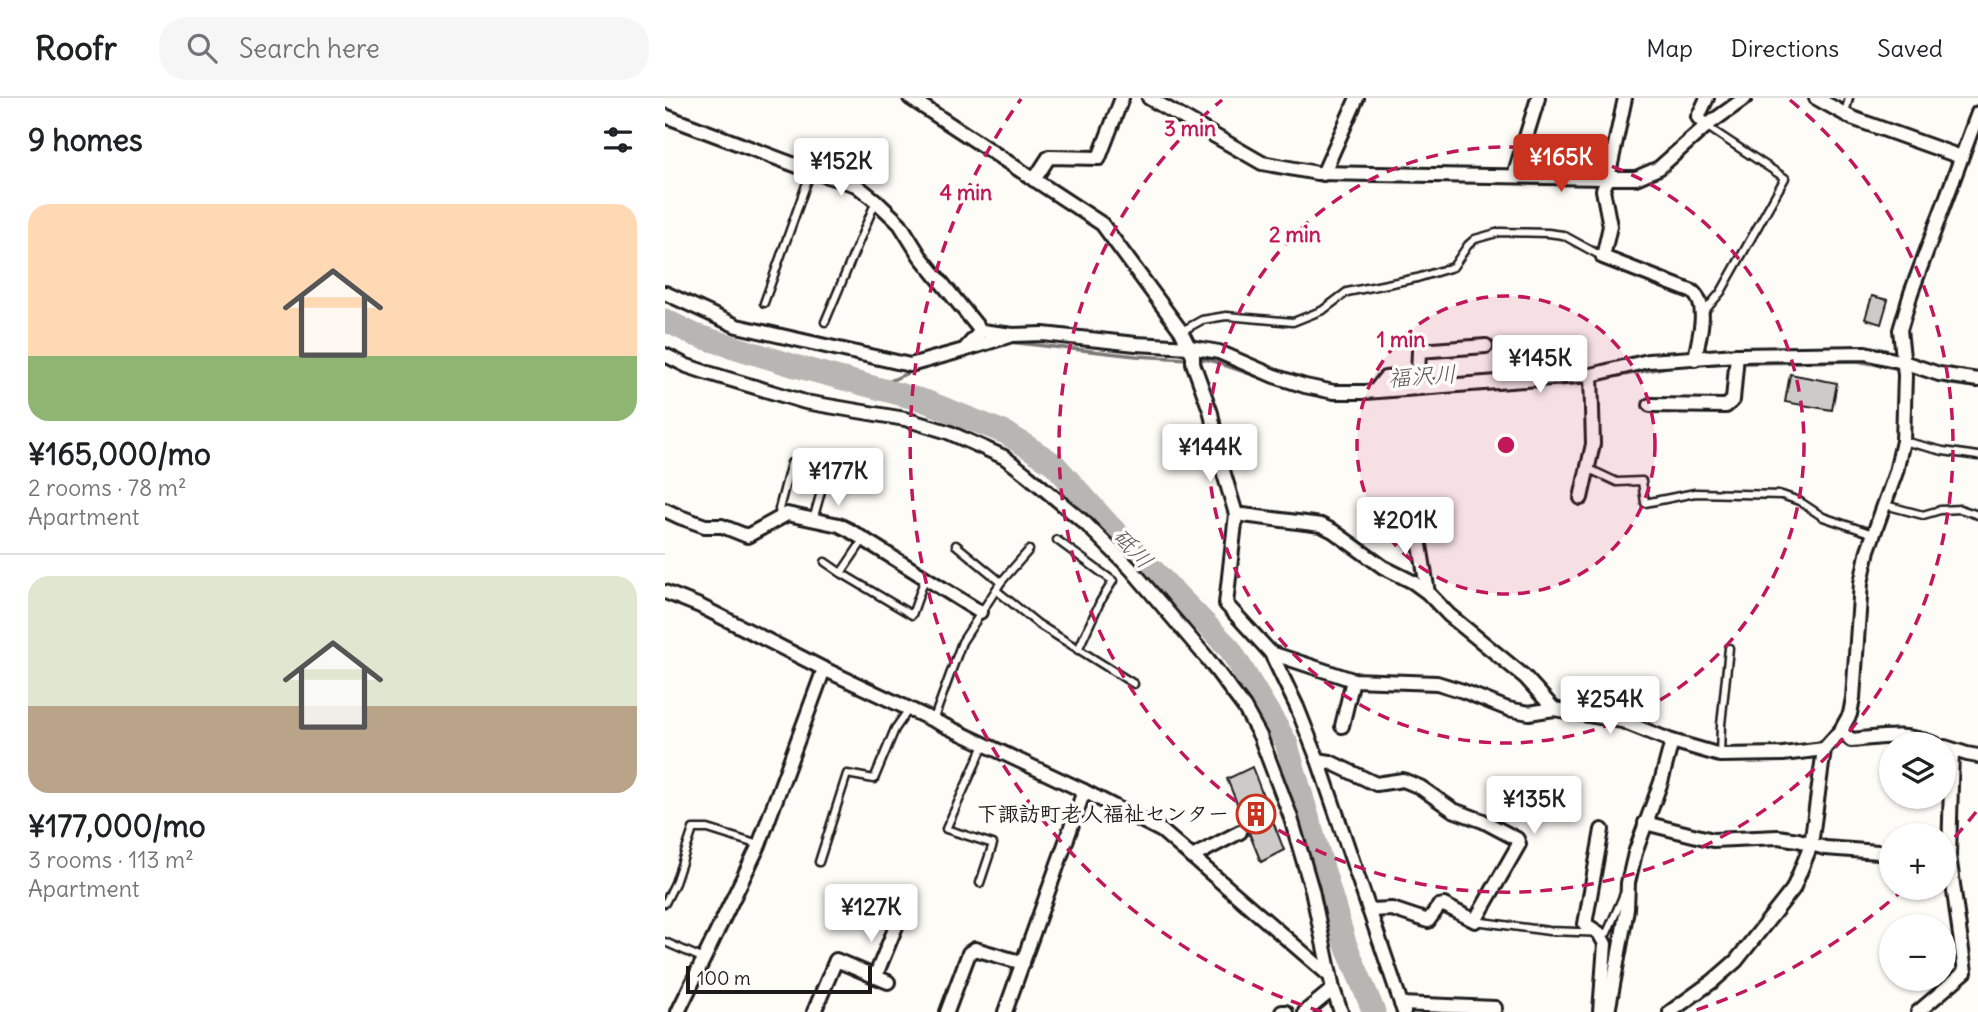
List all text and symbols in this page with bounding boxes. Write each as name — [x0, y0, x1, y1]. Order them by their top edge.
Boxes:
search box — [159, 17, 649, 80]
text: Roofr — [35, 27, 117, 69]
icon: search — [183, 29, 221, 67]
text: Search here — [239, 32, 380, 65]
text: Map — [1646, 33, 1693, 63]
text: Directions — [1731, 33, 1839, 63]
text: Saved — [1877, 33, 1943, 63]
text: 3 min — [1164, 115, 1216, 142]
text: 9 homes — [28, 121, 143, 159]
icon: filters — [599, 121, 637, 159]
pin: ¥165K — [1512, 134, 1610, 194]
pin: ¥152K — [792, 139, 890, 198]
text: ¥165K — [1529, 142, 1593, 171]
text: ¥152K — [810, 146, 872, 175]
text: 4 min — [940, 179, 992, 206]
text: 2 min — [1269, 221, 1321, 248]
icon: home — [270, 250, 396, 376]
text: 1 min — [1377, 326, 1425, 353]
pin: ¥145K — [1491, 336, 1589, 395]
text: ¥145K — [1508, 343, 1572, 372]
water label: 福沢川 — [1387, 359, 1457, 392]
pin: ¥144K — [1161, 424, 1259, 484]
text: ¥144K — [1178, 432, 1242, 461]
centre of rings — [1494, 433, 1518, 457]
text: ¥165,000/mo — [28, 435, 211, 473]
pin: ¥177K — [789, 448, 887, 508]
text: ¥177K — [808, 456, 868, 485]
text: 2 rooms · 78 m² — [28, 473, 187, 502]
pin: ¥201K — [1356, 498, 1454, 557]
text: Apartment — [28, 502, 140, 531]
text: ¥201K — [1373, 505, 1437, 534]
water label: 砥川 — [1107, 521, 1160, 574]
icon: home — [270, 622, 396, 748]
pin: ¥254K — [1561, 676, 1659, 736]
text: ¥254K — [1577, 684, 1643, 713]
map controls — [1879, 732, 1956, 991]
button: layers — [1879, 732, 1956, 809]
pin: ¥135K — [1485, 776, 1583, 836]
text: ¥135K — [1502, 784, 1566, 813]
building icon: 下諏訪町老人福祉センター — [1235, 793, 1277, 835]
place label: 下諏訪町老人福祉センター — [977, 800, 1229, 827]
text: ¥177,000/mo — [28, 807, 206, 845]
button: + — [1879, 823, 1956, 900]
text: 3 rooms · 113 m² — [28, 845, 194, 874]
text: Apartment — [28, 874, 140, 903]
pin: ¥127K — [822, 884, 920, 944]
text: ¥127K — [841, 892, 901, 921]
button: − — [1879, 914, 1956, 991]
scale bar — [686, 963, 871, 995]
text: 100 m — [697, 966, 751, 990]

